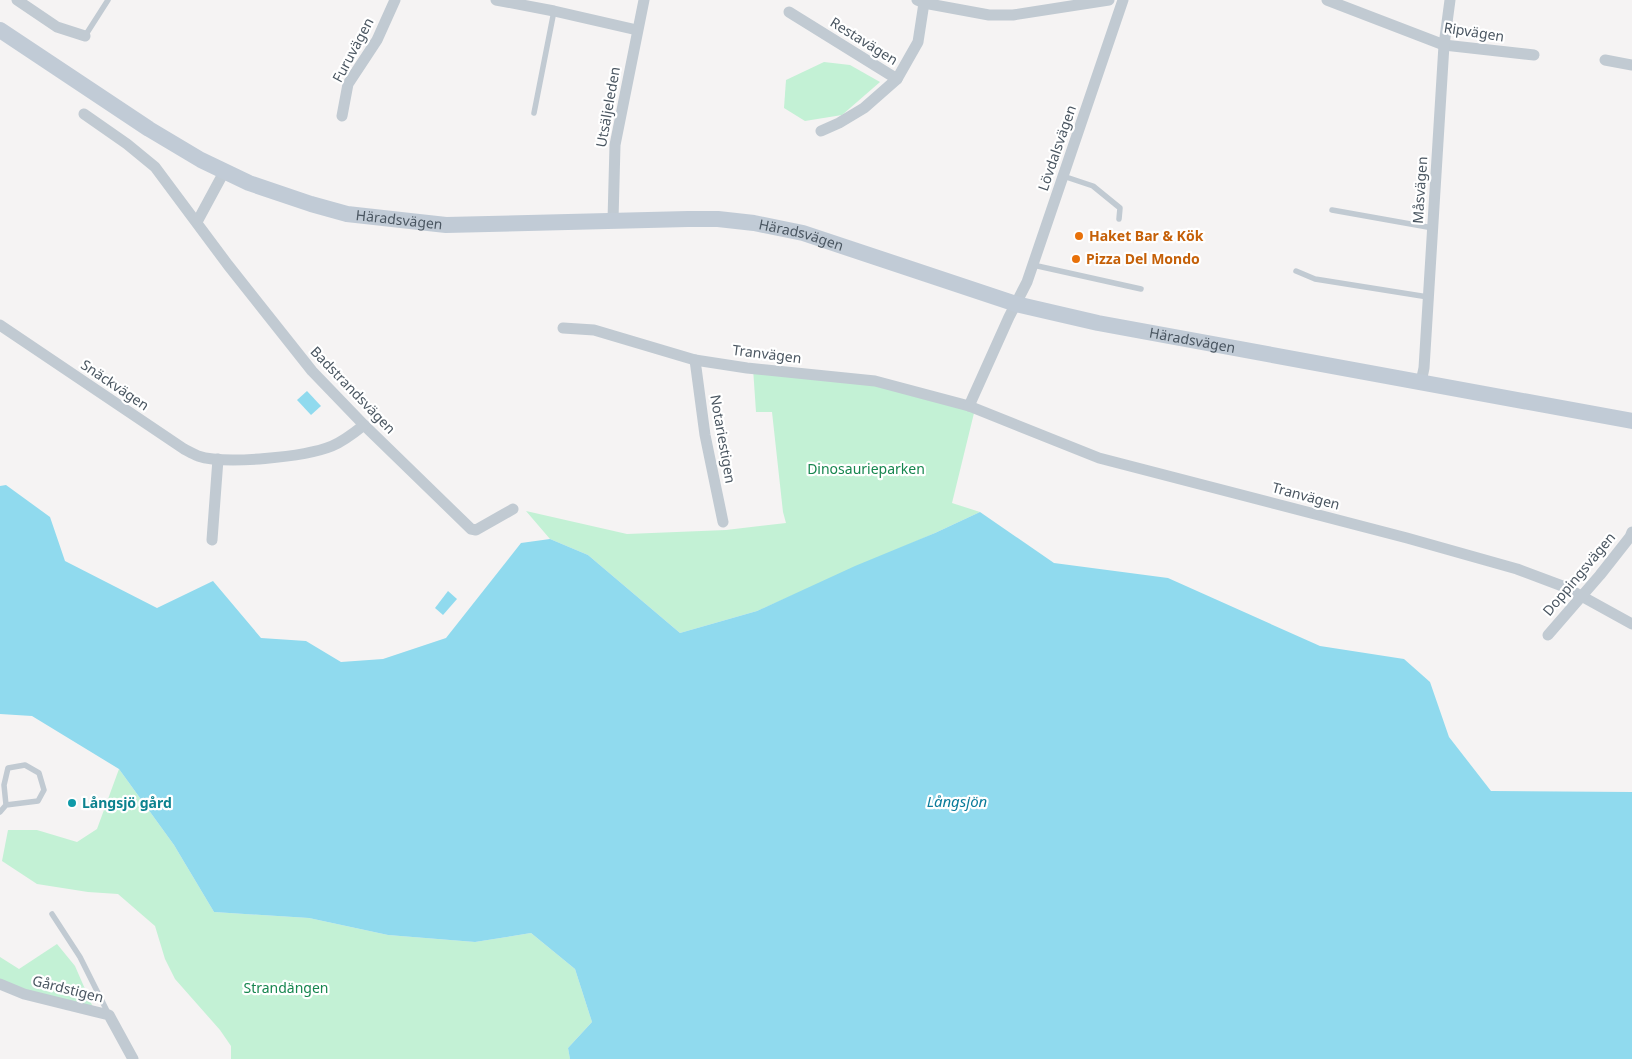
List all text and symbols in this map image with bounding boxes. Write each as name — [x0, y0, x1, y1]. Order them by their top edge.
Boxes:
street label: Restavägen — [827, 12, 902, 69]
street label: Furuvägen — [328, 14, 377, 85]
street label: Ripvägen — [1443, 17, 1506, 46]
street label: Utsäljeleden — [591, 65, 624, 149]
street label: Lövdalsvägen — [1033, 102, 1080, 193]
street label: Måsvägen — [1408, 156, 1431, 224]
street label: Häradsvägen — [355, 205, 444, 234]
street label: Häradsvägen — [757, 214, 846, 255]
place label: Haket Bar & Kök — [1089, 226, 1204, 245]
marker: Haket Bar & Kök — [1073, 230, 1085, 242]
place label: Pizza Del Mondo — [1086, 249, 1200, 268]
marker: Pizza Del Mondo — [1070, 253, 1082, 265]
street label: Häradsvägen — [1148, 323, 1237, 357]
street label: Tranvägen — [732, 340, 803, 367]
street label: Badstrandsvägen — [307, 342, 400, 438]
street label: Snäckvägen — [77, 355, 153, 414]
street label: Notariestigen — [706, 393, 741, 485]
park label: Dinosaurieparken — [807, 459, 925, 478]
street label: Tranvägen — [1270, 477, 1342, 514]
street label: Doppingsvägen — [1538, 528, 1619, 619]
water label: Långsjön — [927, 791, 987, 811]
place label: Långsjö gård — [82, 793, 172, 812]
marker: Långsjö gård — [66, 797, 78, 809]
street label: Gårdstigen — [31, 971, 106, 1007]
park label: Strandängen — [243, 978, 329, 997]

